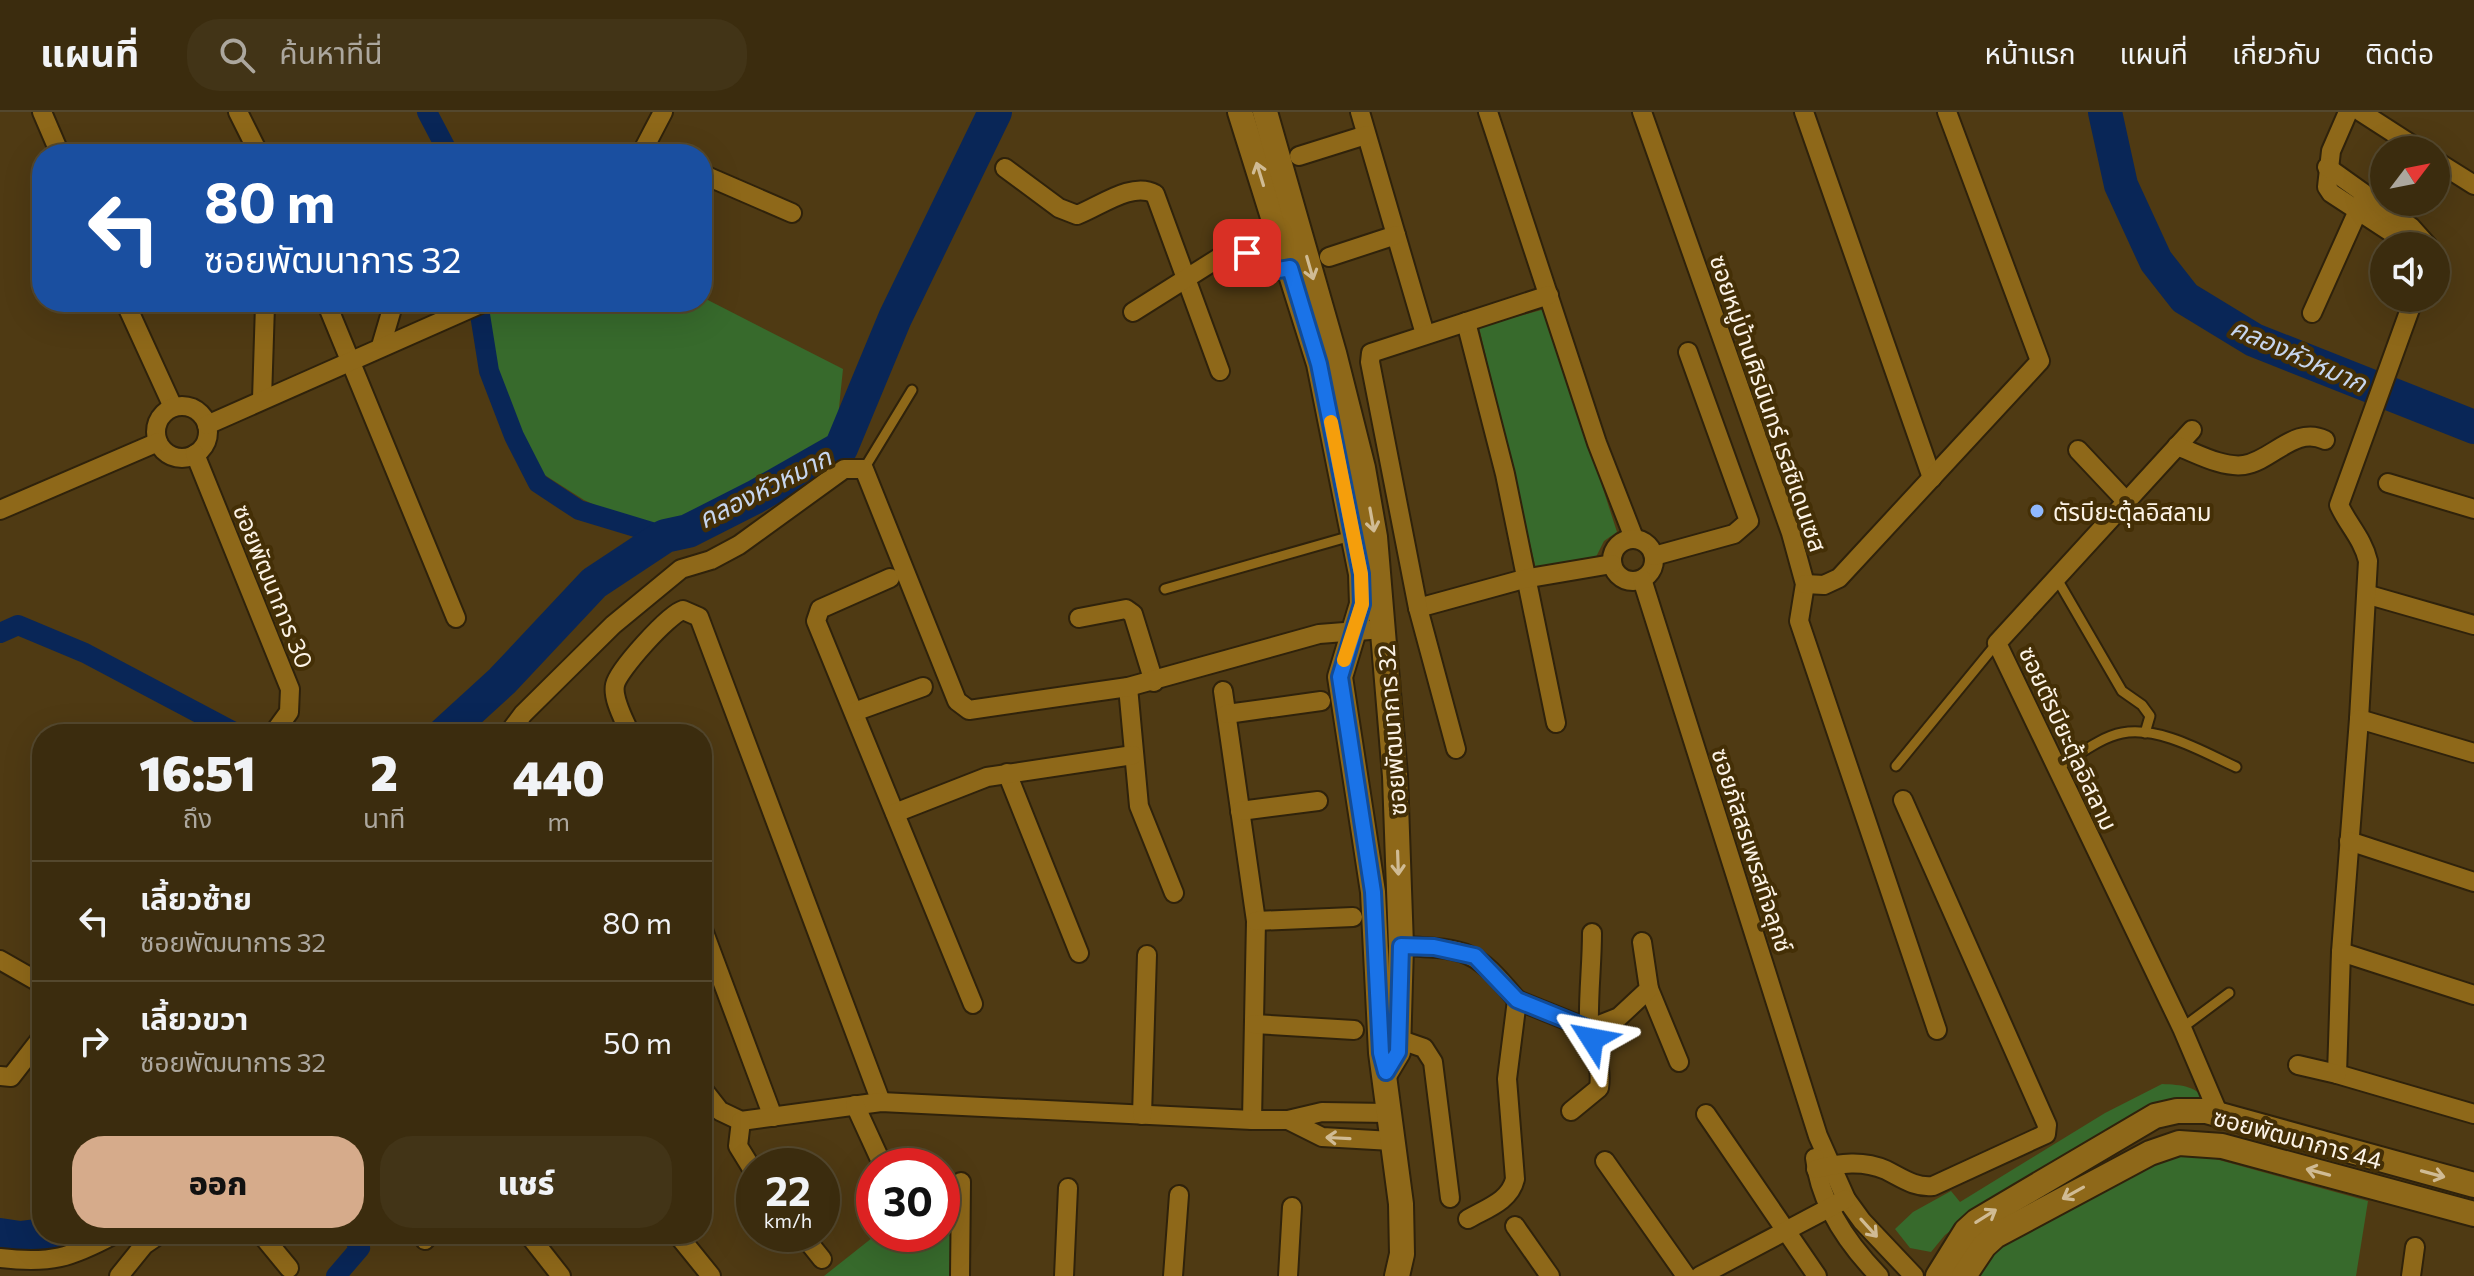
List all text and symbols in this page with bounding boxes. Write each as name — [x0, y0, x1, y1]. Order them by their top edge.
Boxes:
search box — [187, 19, 747, 91]
text: แผนที่ — [40, 28, 139, 75]
icon: search — [215, 33, 259, 77]
text: ค้นหาที่นี่ — [279, 33, 383, 70]
text: หน้าแรก — [1985, 36, 2076, 70]
text: แผนที่ — [2120, 36, 2188, 70]
text: เกี่ยวกับ — [2232, 36, 2321, 70]
text: ติดต่อ — [2365, 36, 2434, 70]
north arrow — [2370, 136, 2450, 216]
map controls — [2370, 136, 2450, 312]
one-way arrow — [1252, 162, 1266, 187]
text: 80 m — [204, 166, 335, 235]
icon: left — [72, 176, 176, 280]
pin — [1213, 219, 1281, 287]
icon: arrive — [1225, 231, 1269, 275]
button: sound — [2370, 232, 2450, 312]
text: ซอยพัฒนาการ 32 — [204, 236, 461, 280]
street label: ซอยหมู่บ้านศิรนินทร์ เรสซิเดนเซส — [1703, 251, 1834, 556]
one-way arrow — [1303, 254, 1318, 280]
water label: คลองหัวหมาก — [2226, 310, 2373, 398]
water label: คลองหัวหมาก — [692, 440, 837, 534]
place label: ตัรบียะตุ้ลอิสลาม — [2053, 497, 2212, 528]
street label: ซอยพัฒนาการ 30 — [228, 500, 320, 672]
marker: ตัรบียะตุ้ลอิสลาม — [2028, 502, 2046, 520]
one-way arrow — [1365, 507, 1380, 532]
street label: ซอยตัรบียะตุ้ลอิสลาม — [2012, 641, 2124, 836]
street label: ซอยพัฒนาการ 32 — [1371, 643, 1411, 817]
text: 16:51 — [139, 742, 256, 801]
text: 2 — [370, 742, 398, 801]
street label: ซอยภัสสรเพรสทีจลุกซ์ — [1704, 744, 1800, 957]
text: 440 — [513, 747, 605, 806]
text: ถึง — [183, 802, 212, 833]
text: นาที — [363, 802, 405, 833]
text: m — [547, 805, 570, 836]
one-way arrow — [1391, 849, 1406, 876]
text: เลี้ยวซ้าย — [140, 879, 252, 916]
icon: left — [72, 899, 116, 943]
text: 80 m — [602, 903, 672, 940]
text: ซอยพัฒนาการ 32 — [140, 926, 326, 957]
position arrow — [1550, 997, 1634, 1081]
text: เลี้ยวขวา — [140, 999, 248, 1036]
icon: right — [72, 1019, 116, 1063]
text: 50 m — [603, 1023, 672, 1060]
text: ซอยพัฒนาการ 32 — [140, 1046, 326, 1077]
street label: ซอยพัฒนาการ 44 — [2210, 1102, 2386, 1174]
one-way arrow — [1325, 1130, 1352, 1145]
button: ออก — [72, 1136, 364, 1228]
button: แชร์ — [380, 1136, 672, 1228]
speed limit sign: 30 — [856, 1148, 960, 1252]
one-way arrow — [2305, 1164, 2331, 1179]
text: 22 — [765, 1165, 811, 1214]
one-way arrow — [2420, 1168, 2446, 1183]
one-way arrow — [2062, 1186, 2086, 1201]
one-way arrow — [1974, 1207, 1997, 1223]
text: km/h — [764, 1208, 812, 1232]
one-way arrow — [1859, 1218, 1878, 1238]

